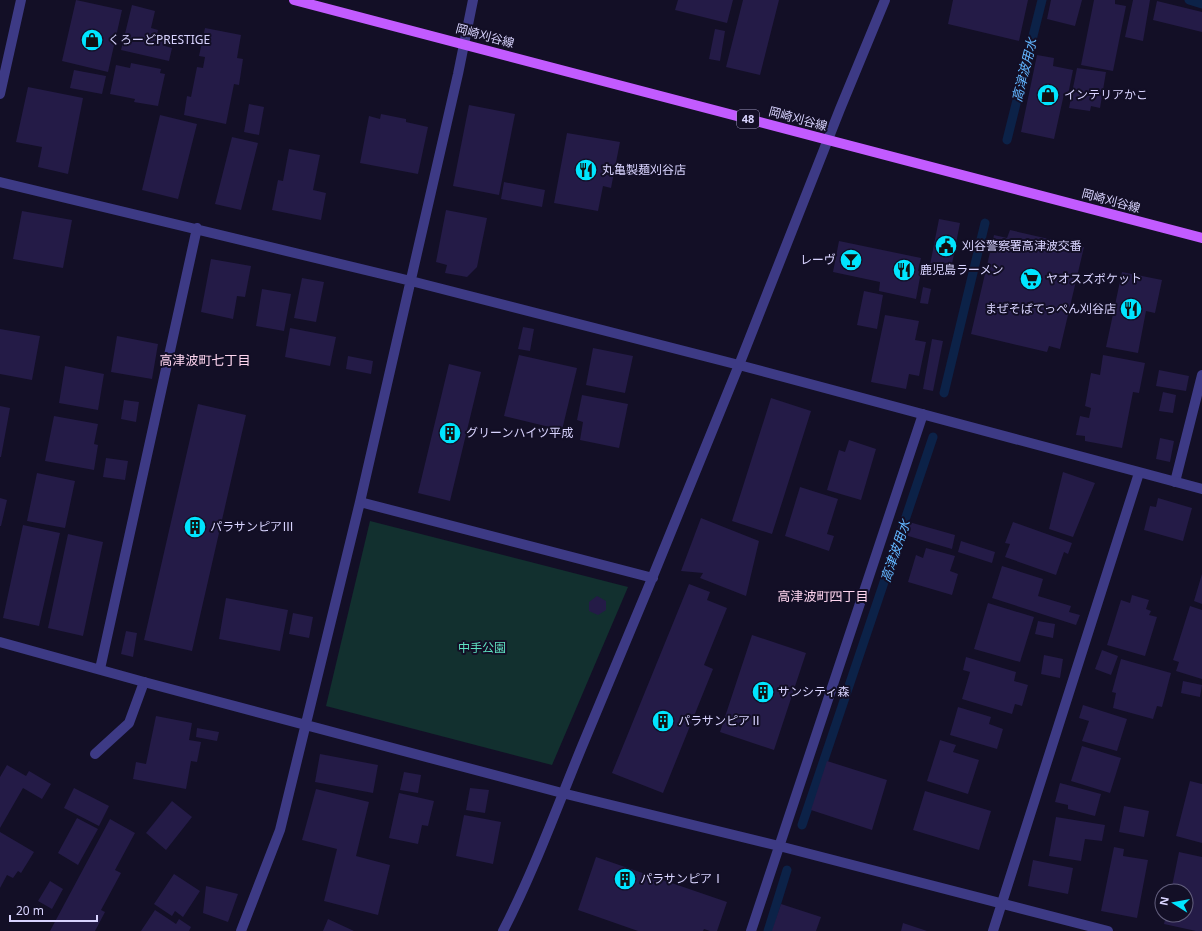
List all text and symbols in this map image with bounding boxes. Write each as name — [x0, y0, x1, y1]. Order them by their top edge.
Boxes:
street label: 岡崎刈谷線 — [454, 20, 516, 51]
shop icon: くろーどPRESTIGE — [79, 27, 105, 53]
place label: くろーどPRESTIGE — [108, 31, 210, 48]
water label: 高津波用水 — [1007, 34, 1041, 104]
shop icon: インテリアかこ — [1035, 82, 1061, 108]
place label: インテリアかこ — [1064, 86, 1148, 103]
street label: 岡崎刈谷線 — [767, 103, 829, 134]
road number: 48 — [737, 110, 759, 128]
restaurant icon: 丸亀製麺刈谷店 — [573, 157, 599, 183]
place label: 丸亀製麺刈谷店 — [602, 161, 686, 178]
street label: 岡崎刈谷線 — [1080, 185, 1142, 216]
public building icon: 刈谷警察署高津波交番 — [933, 233, 959, 259]
place label: 刈谷警察署高津波交番 — [962, 237, 1082, 254]
bar icon: レーヴ — [838, 247, 864, 273]
place label: レーヴ — [800, 251, 836, 268]
restaurant icon: 鹿児島ラーメン — [891, 257, 917, 283]
place label: 鹿児島ラーメン — [920, 261, 1004, 278]
supermarket icon: ヤオスズポケット — [1018, 266, 1044, 292]
place label: ヤオスズポケット — [1046, 270, 1142, 287]
restaurant icon: まぜそばてっぺん刈谷店 — [1118, 296, 1144, 322]
place label: まぜそばてっぺん刈谷店 — [985, 300, 1116, 317]
district label: 高津波町七丁目 — [159, 351, 251, 369]
building icon: グリーンハイツ平成 — [437, 420, 463, 446]
place label: グリーンハイツ平成 — [466, 424, 573, 441]
building icon: パラサンピアⅢ — [182, 514, 208, 540]
water label: 高津波用水 — [876, 515, 915, 585]
place label: パラサンピアⅢ — [210, 518, 294, 535]
district label: 高津波町四丁目 — [777, 587, 869, 605]
park label: 中手公園 — [458, 639, 506, 656]
building icon: サンシティ森 — [750, 679, 776, 705]
place label: サンシティ森 — [778, 683, 849, 700]
building icon: パラサンピアⅡ — [650, 708, 676, 734]
place label: パラサンピアⅡ — [678, 712, 762, 729]
building icon: パラサンピアⅠ — [612, 866, 638, 892]
place label: パラサンピアⅠ — [640, 870, 724, 887]
north arrow — [1154, 883, 1194, 923]
text: N — [1155, 895, 1172, 907]
scale bar — [10, 897, 97, 923]
text: 20 m — [16, 902, 44, 919]

